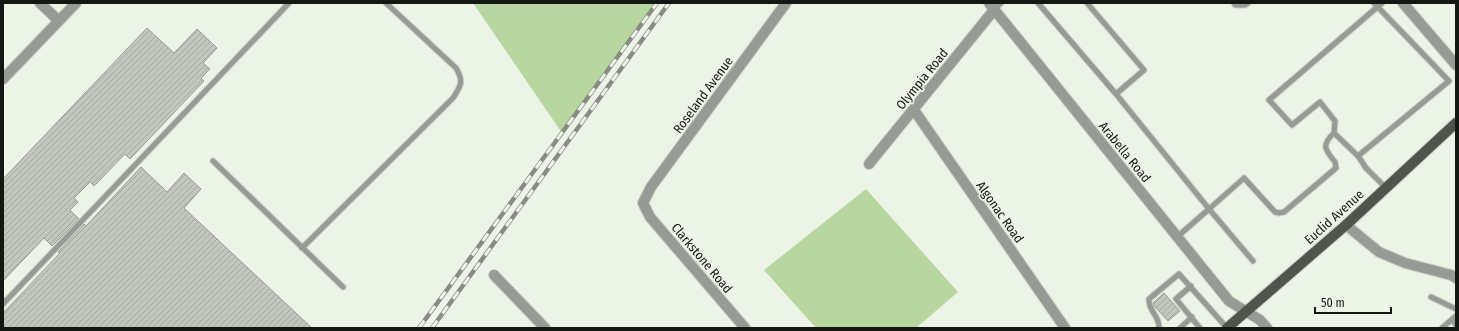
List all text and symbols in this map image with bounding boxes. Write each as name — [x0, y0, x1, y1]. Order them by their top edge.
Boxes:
street label: Olympia Road — [893, 46, 951, 112]
street label: Roseland Avenue — [670, 54, 736, 136]
street label: Arabella Road — [1096, 119, 1154, 185]
street label: Algonac Road — [973, 178, 1027, 246]
street label: Euclid Avenue — [1301, 187, 1367, 247]
street label: Clarkstone Road — [668, 220, 736, 296]
scale bar — [1315, 289, 1391, 315]
text: 50 m — [1321, 296, 1345, 310]

